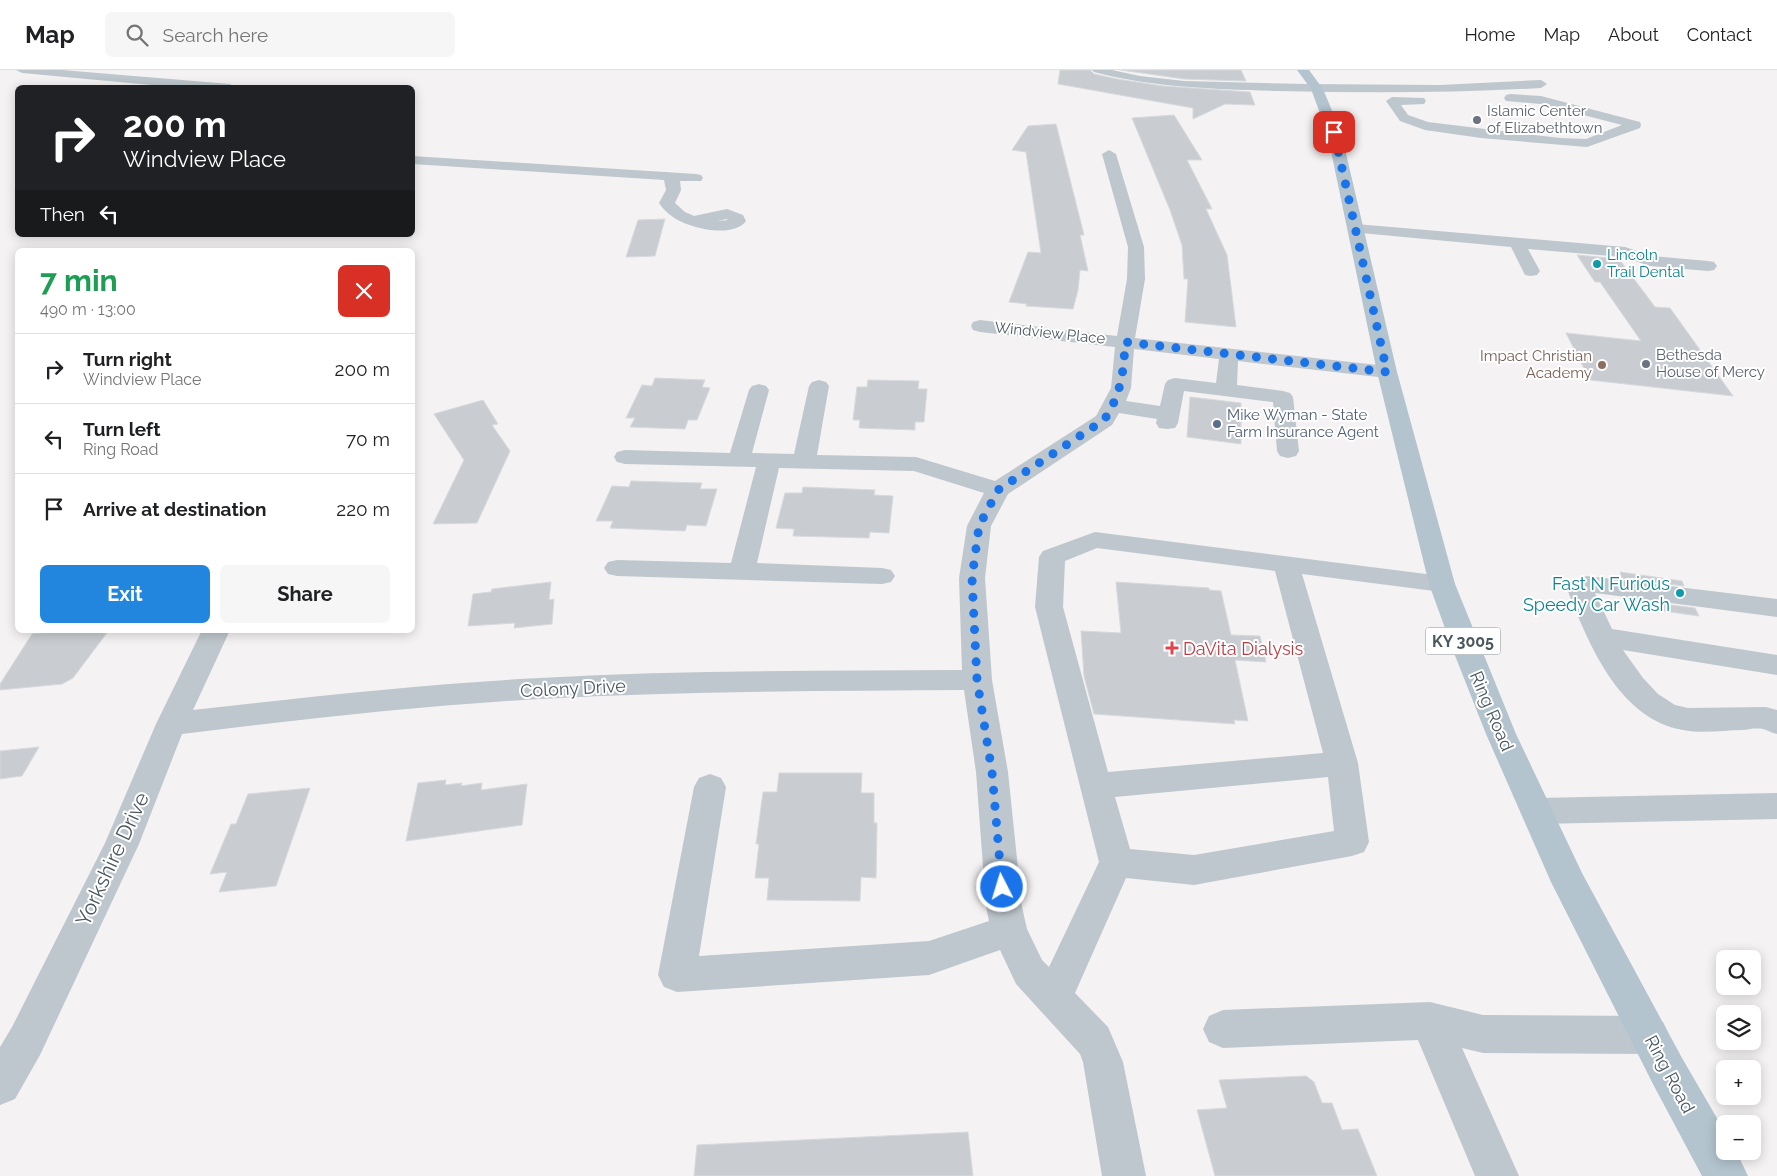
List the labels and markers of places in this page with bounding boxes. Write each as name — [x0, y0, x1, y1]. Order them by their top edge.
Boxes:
place label: Islamic Center of Elizabethtown — [1487, 102, 1602, 137]
pin — [1313, 111, 1355, 153]
marker: Islamic Center of Elizabethtown — [1471, 114, 1483, 126]
place label: Lincoln Trail Dental — [1607, 246, 1685, 281]
marker: Lincoln Trail Dental — [1591, 258, 1603, 270]
place label: Bethesda House of Mercy — [1656, 346, 1765, 381]
place label: Impact Christian Academy — [1480, 347, 1592, 382]
marker: Bethesda House of Mercy — [1640, 358, 1652, 370]
marker: Impact Christian Academy — [1596, 359, 1608, 371]
place label: Mike Wyman - State Farm Insurance Agent — [1227, 406, 1379, 441]
marker: Mike Wyman - State Farm Insurance Agent — [1211, 418, 1223, 430]
place label: Fast N Furious Speedy Car Wash — [1523, 573, 1670, 615]
marker: Fast N Furious Speedy Car Wash — [1674, 587, 1686, 599]
place label: DaVita Dialysis — [1183, 638, 1304, 659]
marker: DaVita Dialysis — [1165, 641, 1179, 655]

